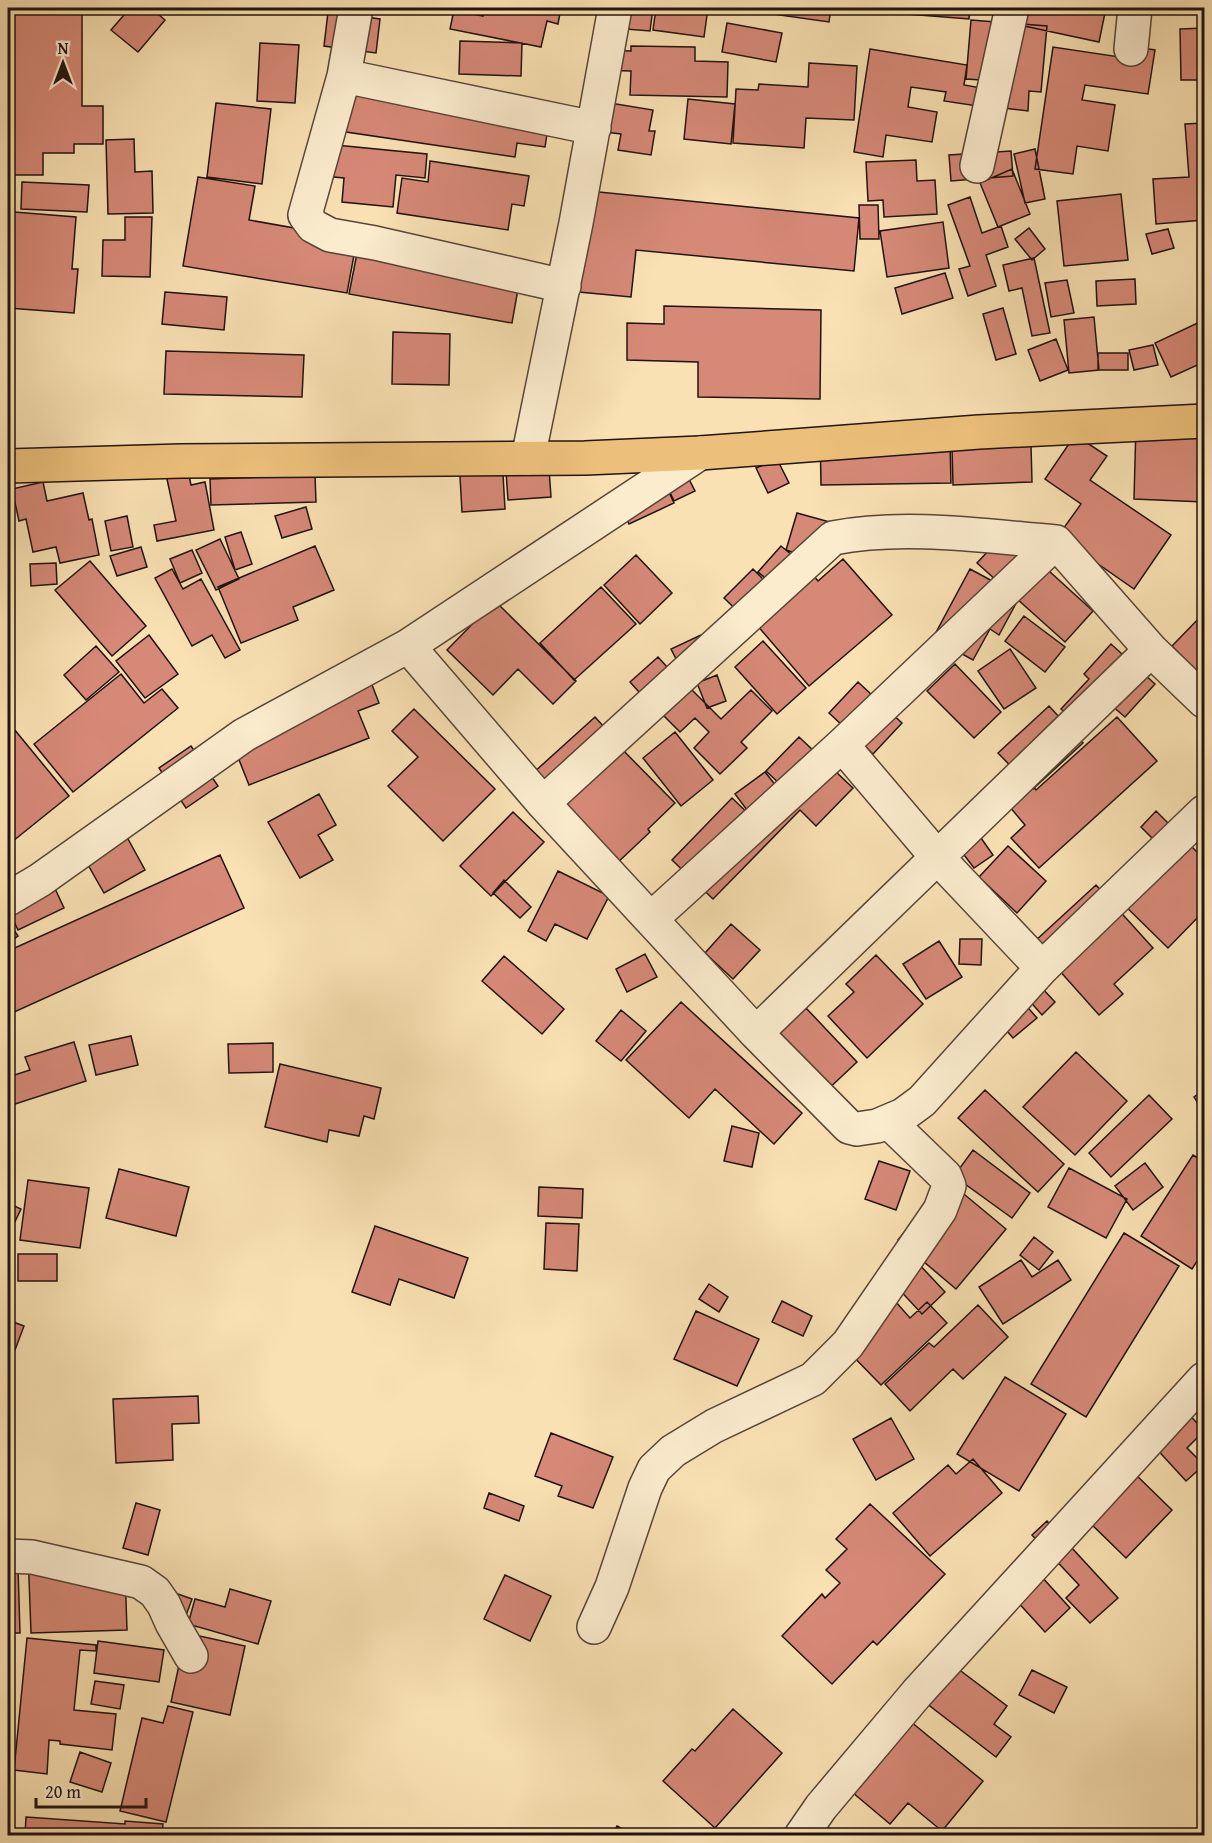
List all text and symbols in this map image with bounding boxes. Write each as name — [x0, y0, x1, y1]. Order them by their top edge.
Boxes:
north arrow — [33, 33, 93, 93]
text: N — [58, 36, 69, 60]
scale bar — [36, 1771, 146, 1809]
text: 20 m — [45, 1778, 81, 1805]

